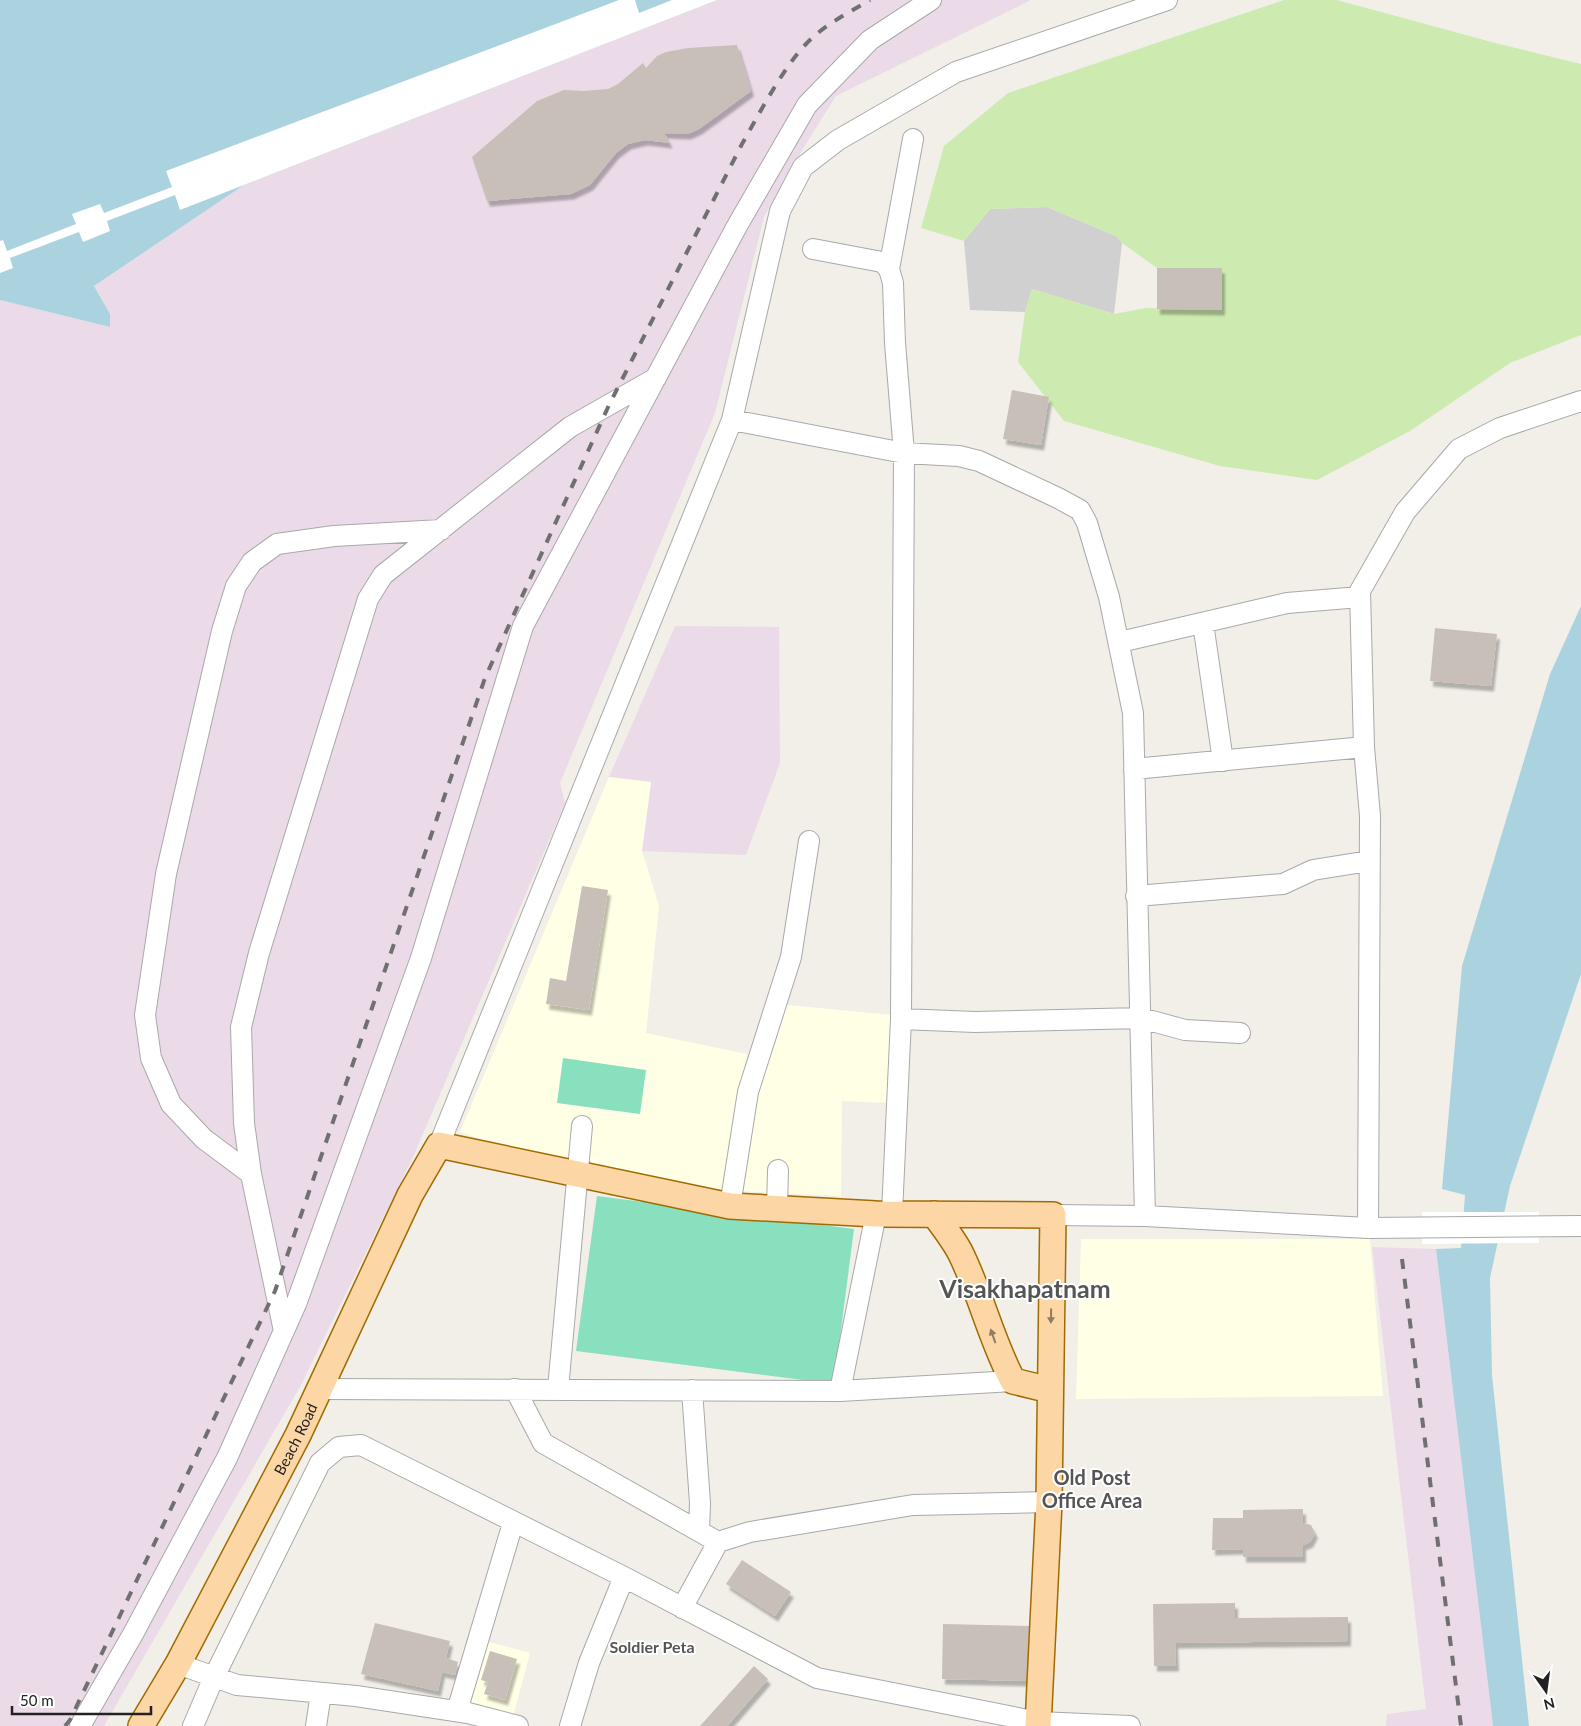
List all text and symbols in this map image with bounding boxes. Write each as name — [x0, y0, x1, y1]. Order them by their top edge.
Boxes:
district label: Visakhapatnam — [938, 1273, 1111, 1303]
one-way arrow — [1047, 1309, 1055, 1325]
one-way arrow — [989, 1329, 996, 1344]
street label: Beach Road — [270, 1400, 321, 1478]
district label: Old Post Office Area — [1042, 1465, 1142, 1512]
district label: Soldier Peta — [609, 1637, 695, 1656]
north arrow — [1521, 1666, 1571, 1716]
scale bar — [12, 1684, 151, 1716]
text: 50 m — [20, 1691, 54, 1709]
text: N — [1542, 1695, 1557, 1714]

